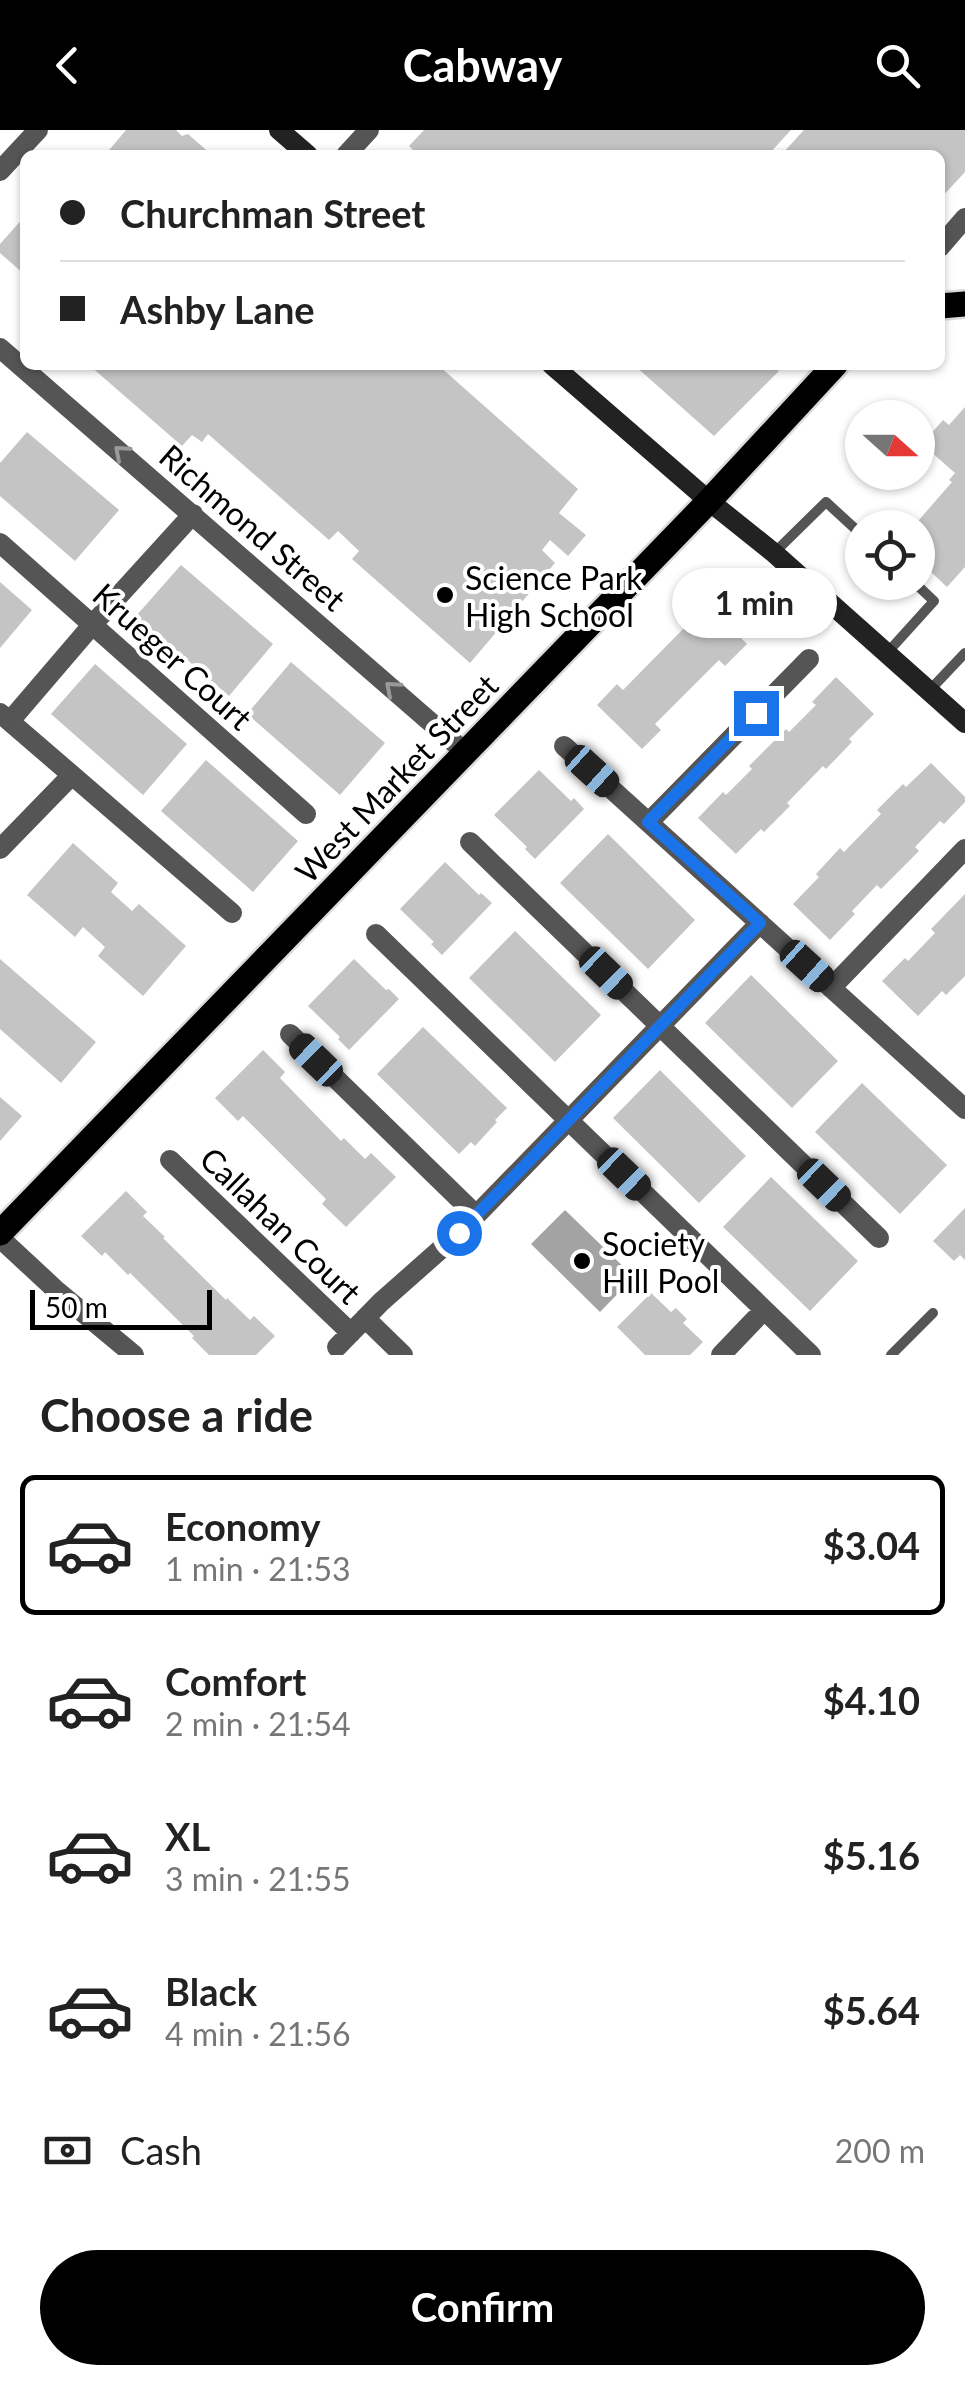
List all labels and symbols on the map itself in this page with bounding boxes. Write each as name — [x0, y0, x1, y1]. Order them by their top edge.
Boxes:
north arrow — [845, 400, 935, 490]
street label: Richmond Street — [152, 436, 354, 619]
one-way arrow — [114, 446, 133, 464]
place label: Science Park High School — [465, 558, 643, 634]
callout: 1 min — [674, 568, 838, 638]
street label: Krueger Court — [86, 575, 261, 738]
marker: Science Park High School — [434, 584, 456, 606]
street label: West Market Street — [287, 665, 506, 890]
one-way arrow — [386, 682, 404, 700]
route end — [734, 691, 779, 736]
car — [560, 740, 624, 802]
car — [775, 935, 839, 997]
car — [574, 941, 638, 1005]
car — [284, 1028, 348, 1092]
street label: Callahan Court — [193, 1139, 370, 1312]
car — [592, 1142, 656, 1206]
car — [792, 1153, 856, 1217]
route start — [437, 1211, 482, 1256]
place label: Society Hill Pool — [602, 1224, 719, 1300]
marker: Society Hill Pool — [571, 1250, 593, 1272]
scale bar — [30, 1285, 212, 1330]

